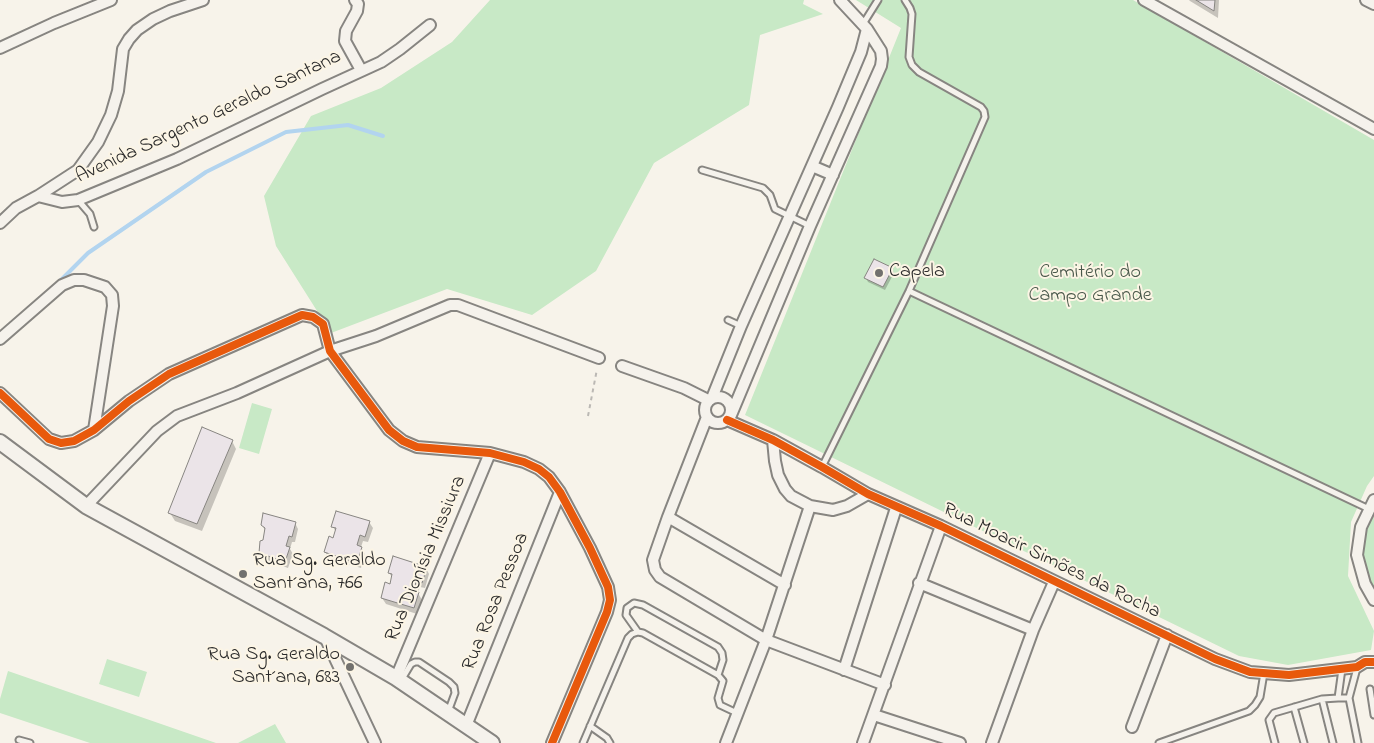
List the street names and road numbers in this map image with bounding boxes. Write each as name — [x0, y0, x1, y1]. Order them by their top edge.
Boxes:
street label: Avenida Sargento Geraldo Santana — [72, 46, 346, 190]
street label: Rua Dionísia Missiura — [381, 472, 473, 646]
street label: Rua Moacir Simões da Rocha — [938, 499, 1164, 625]
street label: Rua Rosa Pessoa — [458, 530, 536, 674]

